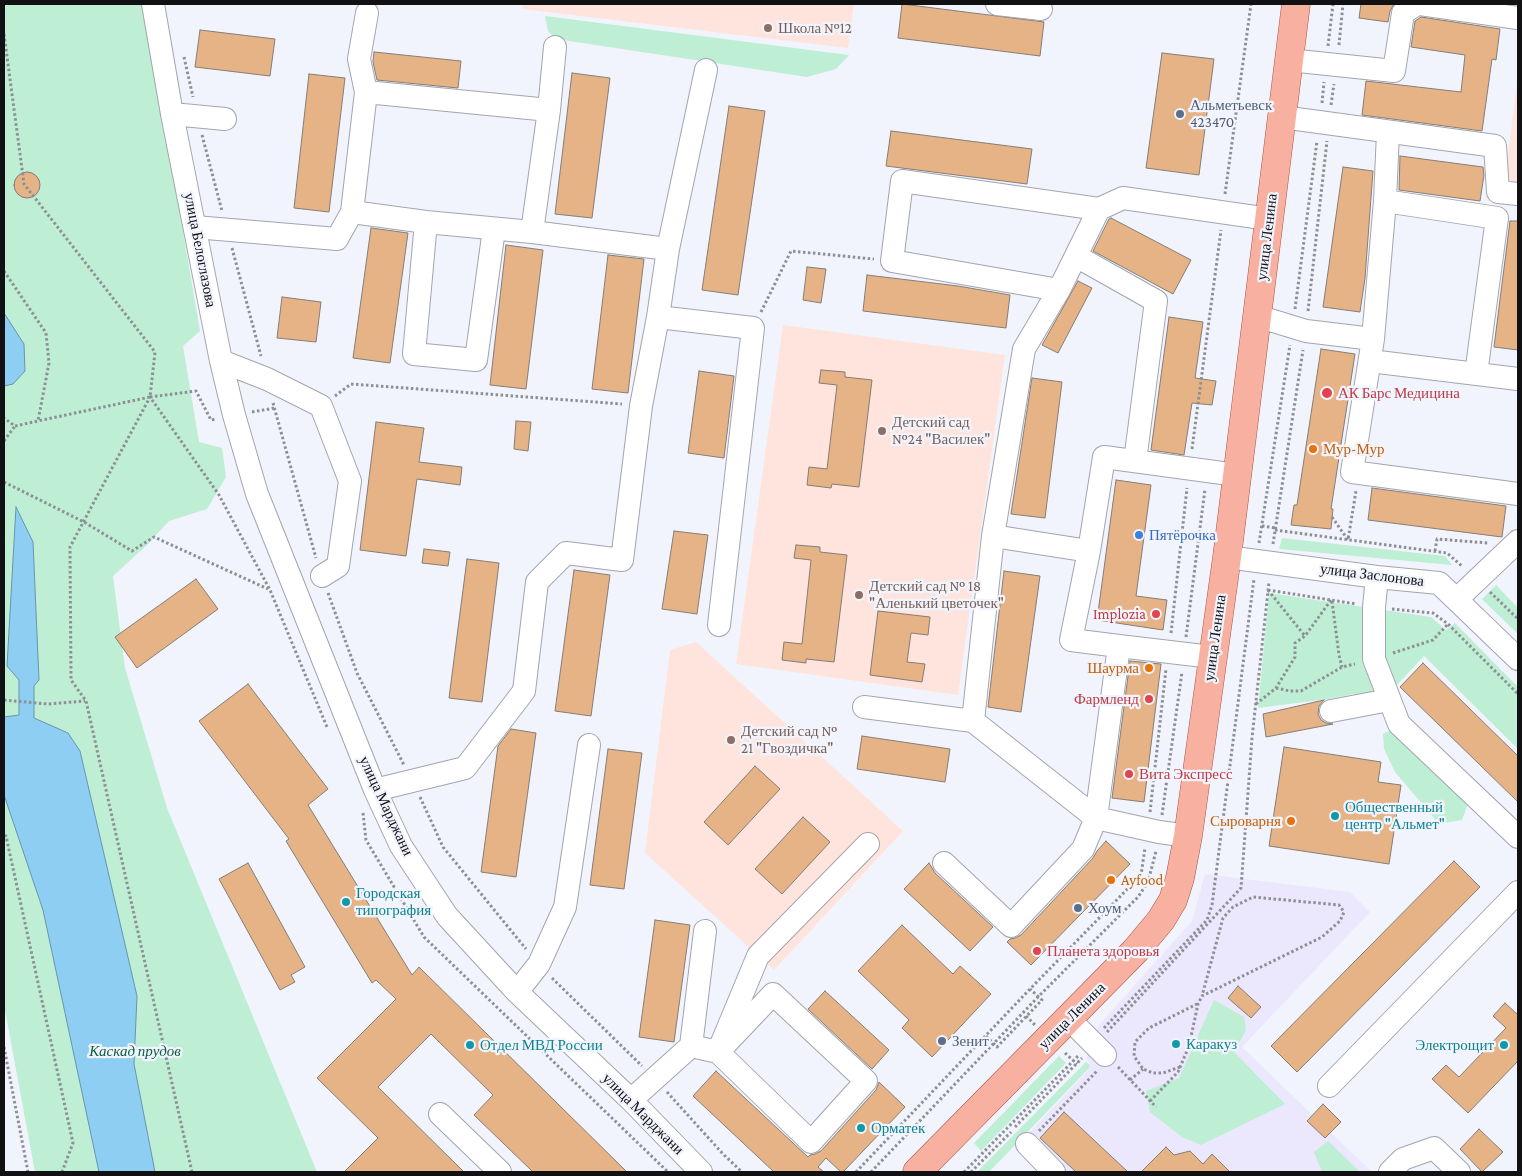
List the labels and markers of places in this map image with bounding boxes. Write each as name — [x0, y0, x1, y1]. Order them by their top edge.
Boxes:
place label: Школа №12 — [778, 19, 852, 37]
marker: Школа №12 — [762, 22, 774, 34]
place label: Альметьевск 423470 — [1190, 96, 1272, 131]
marker: Альметьевск 423470 — [1174, 108, 1186, 120]
place label: АК Барс Медицина — [1338, 384, 1460, 402]
marker: АК Барс Медицина — [1320, 386, 1334, 400]
place label: Детский сад №24 "Василек" — [892, 413, 990, 448]
marker: Детский сад №24 "Василек" — [876, 425, 888, 437]
place label: Мур-Мур — [1323, 440, 1384, 458]
marker: Мур-Мур — [1307, 443, 1319, 455]
place label: Пятёрочка — [1149, 526, 1216, 544]
marker: Пятёрочка — [1133, 529, 1145, 541]
place label: Детский сад № 18 "Аленький цветочек" — [869, 577, 1004, 612]
marker: Детский сад № 18 "Аленький цветочек" — [853, 589, 865, 601]
place label: Implozia — [1093, 605, 1146, 623]
marker: Implozia — [1150, 608, 1162, 620]
place label: Шаурма — [1087, 659, 1139, 677]
marker: Шаурма — [1143, 662, 1155, 674]
place label: Фармленд — [1074, 690, 1139, 708]
marker: Фармленд — [1143, 693, 1155, 705]
place label: Детский сад № 21 "Гвоздичка" — [741, 722, 837, 757]
marker: Детский сад № 21 "Гвоздичка" — [725, 734, 737, 746]
place label: Вита Экспресс — [1139, 765, 1233, 783]
marker: Вита Экспресс — [1123, 768, 1135, 780]
place label: Общественный центр "Альмет" — [1345, 798, 1445, 833]
marker: Общественный центр "Альмет" — [1329, 810, 1341, 822]
place label: Сыроварня — [1210, 812, 1281, 830]
marker: Сыроварня — [1285, 815, 1297, 827]
place label: Ayfood — [1121, 871, 1163, 889]
marker: Ayfood — [1105, 874, 1117, 886]
place label: Городская типография — [356, 884, 431, 919]
marker: Городская типография — [340, 896, 352, 908]
place label: Хоум — [1088, 899, 1122, 917]
marker: Хоум — [1072, 902, 1084, 914]
place label: Планета здоровья — [1047, 942, 1159, 960]
marker: Планета здоровья — [1031, 945, 1043, 957]
place label: Зенит — [952, 1032, 989, 1050]
marker: Зенит — [936, 1035, 948, 1047]
place label: Каракуз — [1186, 1035, 1237, 1053]
place label: Отдел МВД России — [480, 1036, 603, 1054]
place label: Электрощит — [1415, 1036, 1494, 1054]
marker: Каракуз — [1170, 1038, 1182, 1050]
marker: Отдел МВД России — [464, 1039, 476, 1051]
marker: Электрощит — [1498, 1039, 1510, 1051]
place label: Орматек — [871, 1119, 925, 1137]
marker: Орматек — [855, 1122, 867, 1134]

